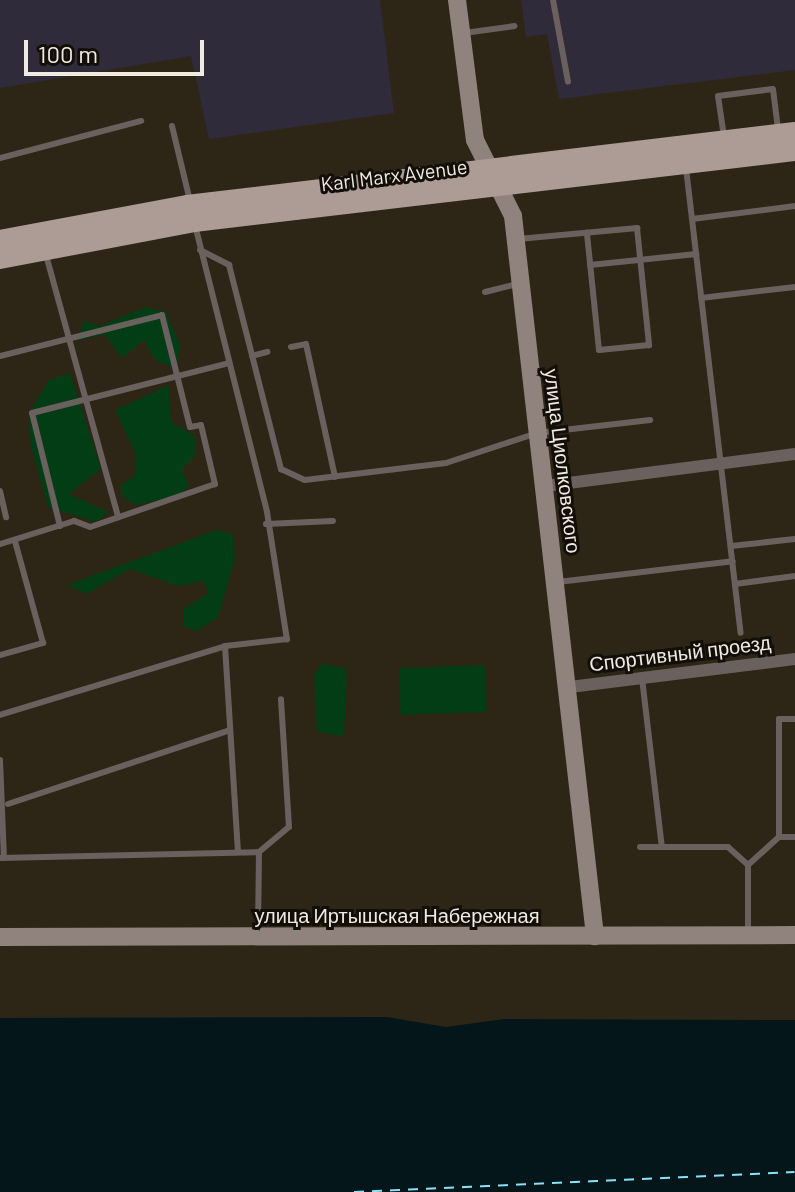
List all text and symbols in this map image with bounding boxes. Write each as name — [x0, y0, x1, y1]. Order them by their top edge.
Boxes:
scale bar — [28, 24, 208, 74]
text: 100 m — [38, 39, 98, 68]
street label: Karl Marx Avenue — [319, 154, 469, 196]
street label: улица Циолковского — [540, 367, 586, 555]
street label: Спортивный проезд — [588, 630, 772, 676]
street label: улица Иртышская Набережная — [254, 903, 540, 927]

